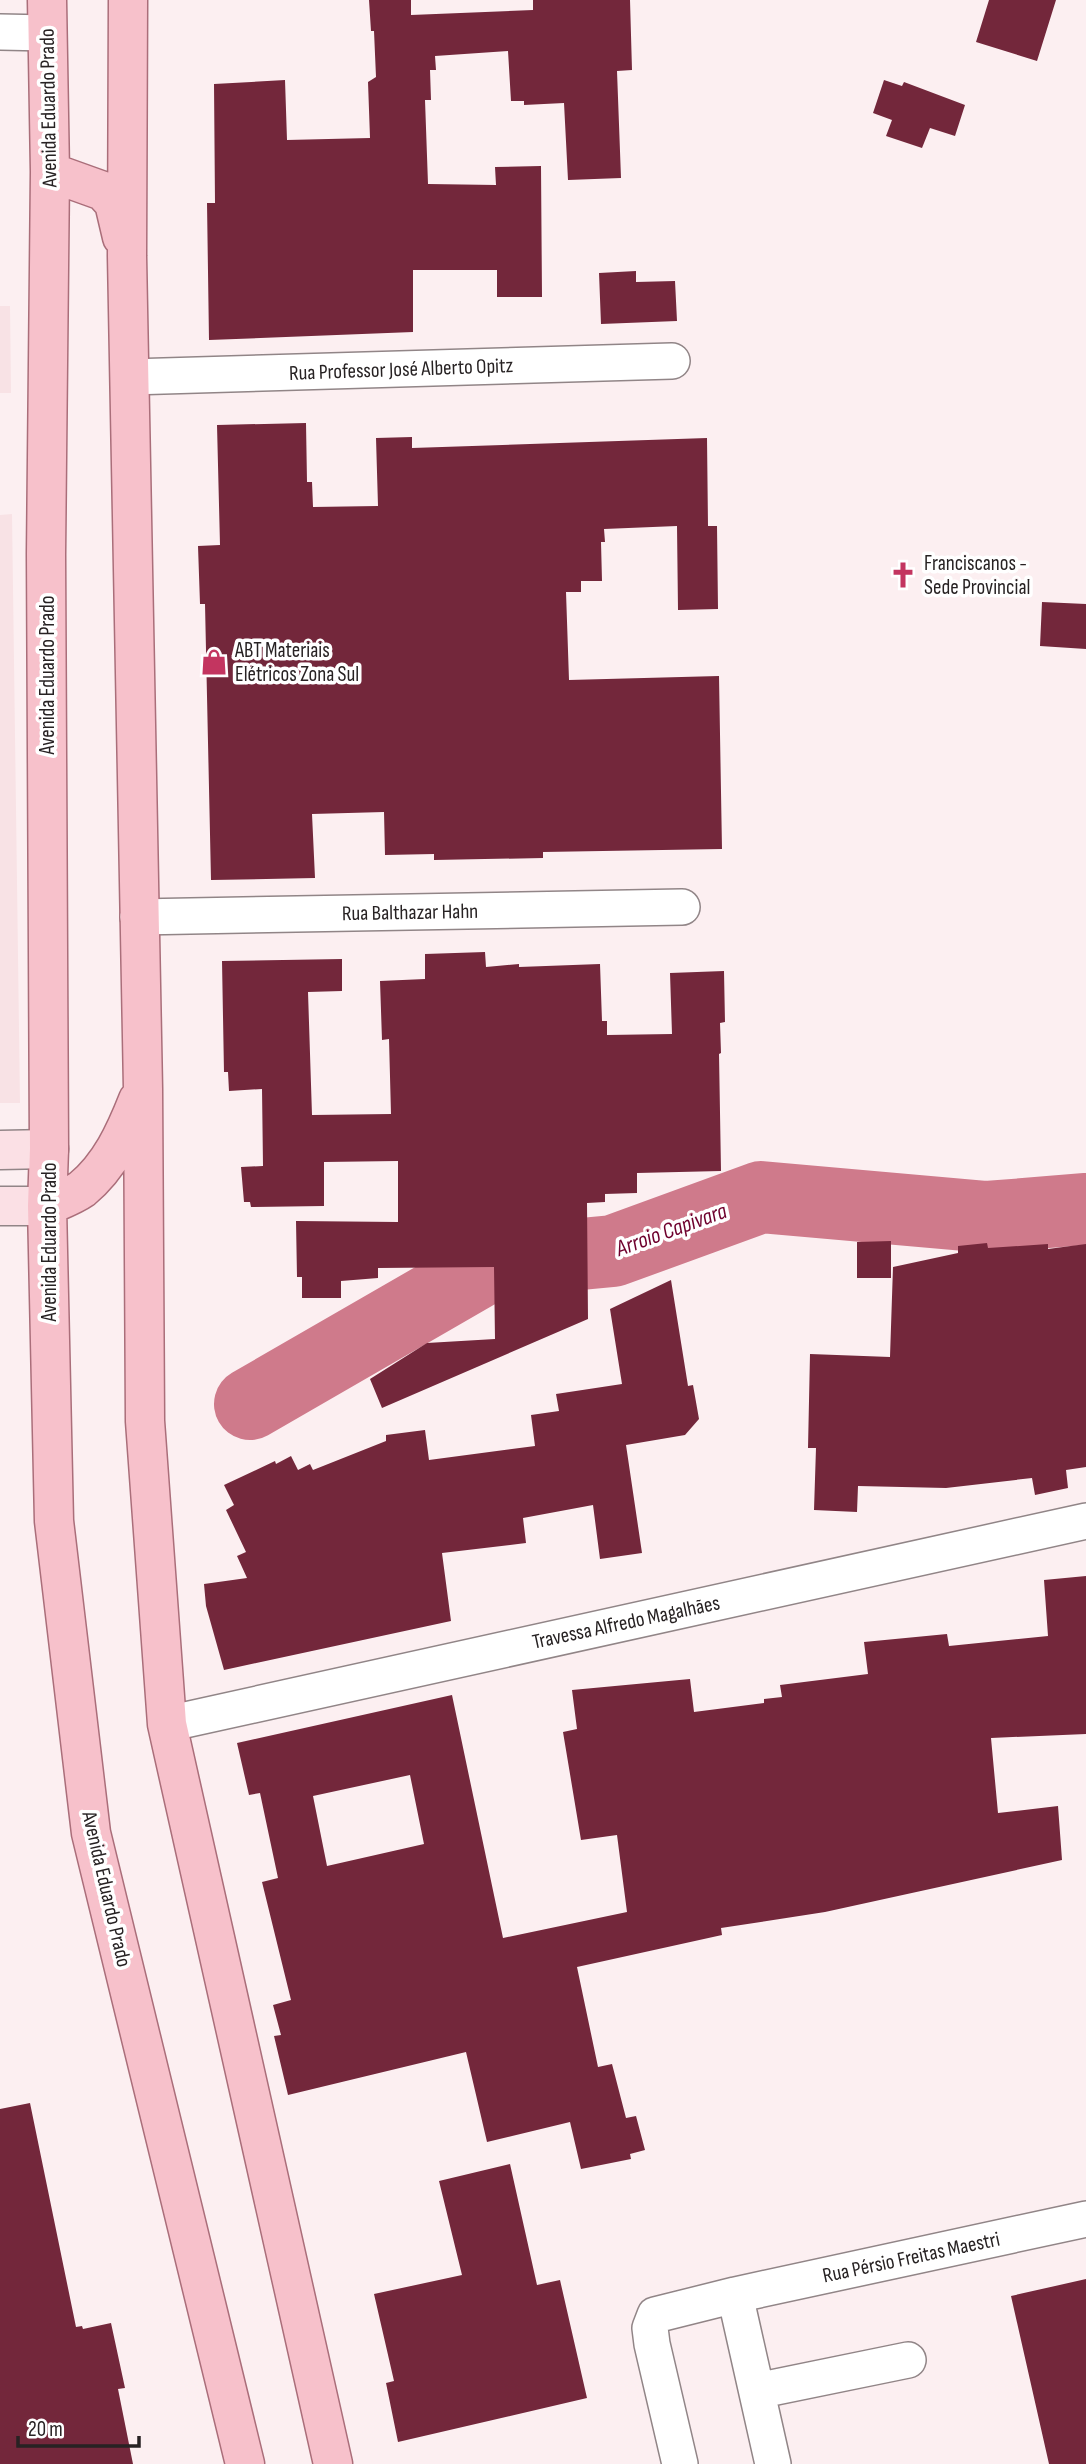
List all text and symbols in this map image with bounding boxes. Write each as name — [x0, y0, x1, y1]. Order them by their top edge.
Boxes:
street label: Avenida Eduardo Prado — [35, 28, 62, 189]
street label: Rua Professor José Alberto Opitz — [288, 353, 514, 386]
place label: Franciscanos - Sede Provincial — [924, 551, 1030, 600]
church icon: Franciscanos - Sede Provincial — [888, 560, 918, 590]
street label: Avenida Eduardo Prado — [35, 596, 60, 755]
place label: ABT Materiais Elétricos Zona Sul — [234, 638, 359, 687]
shop icon: ABT Materiais Elétricos Zona Sul — [199, 647, 229, 677]
street label: Rua Balthazar Hahn — [342, 899, 478, 926]
street label: Avenida Eduardo Prado — [37, 1163, 62, 1322]
water label: Arroio Capivara — [611, 1197, 731, 1263]
street label: Travessa Alfredo Magalhães — [530, 1590, 722, 1655]
street label: Avenida Eduardo Prado — [76, 1808, 137, 1969]
street label: Rua Pérsio Freitas Maestri — [820, 2226, 1002, 2288]
scale bar — [18, 2404, 138, 2448]
text: 20 m — [28, 2417, 63, 2442]

